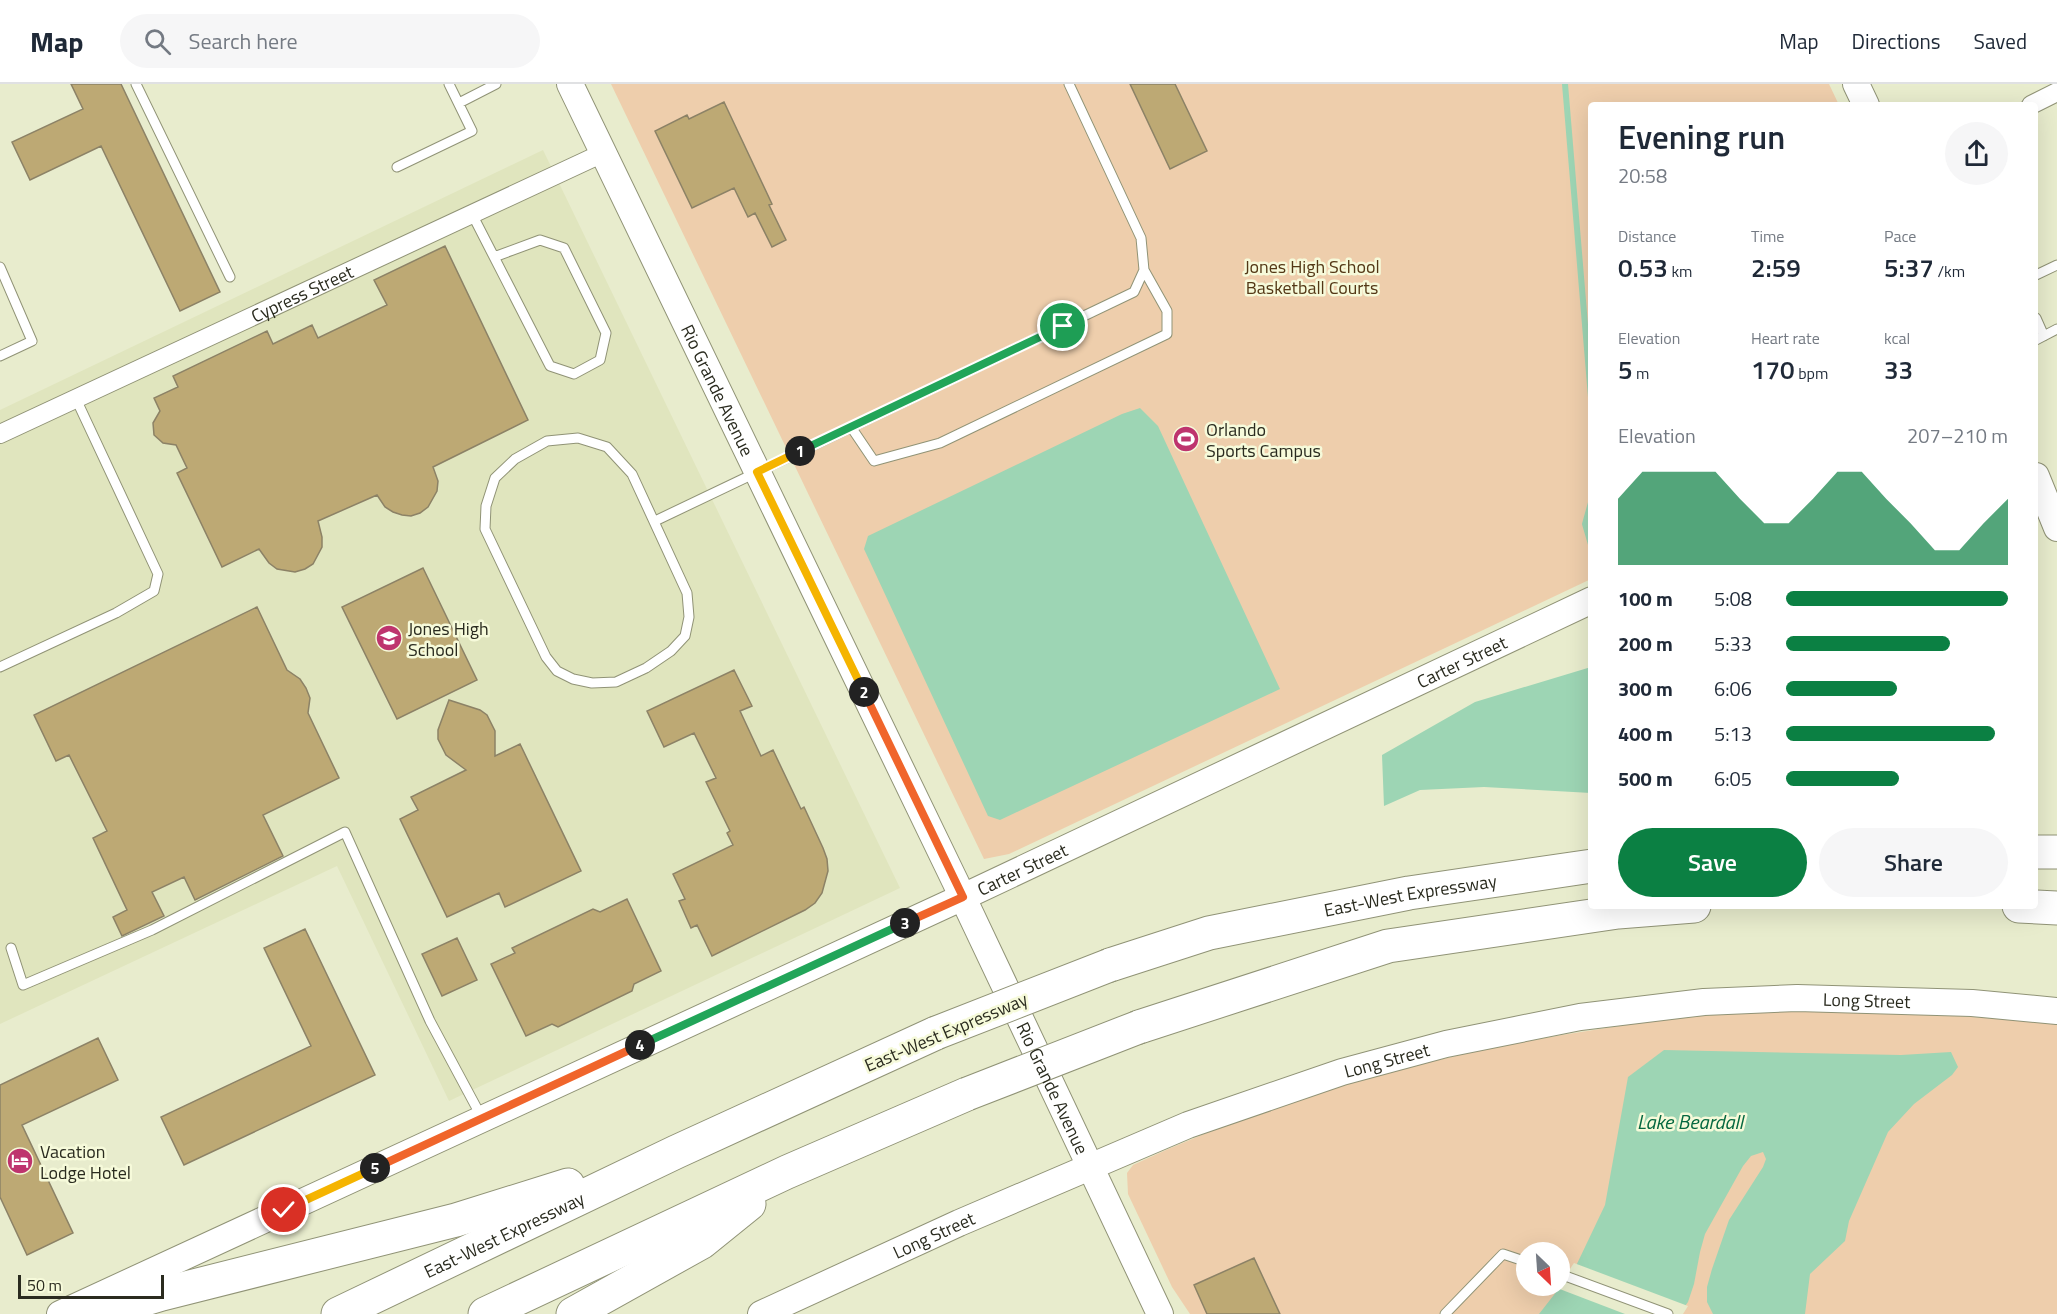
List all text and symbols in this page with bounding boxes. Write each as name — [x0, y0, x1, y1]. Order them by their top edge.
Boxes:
search box — [120, 14, 540, 68]
text: Map — [30, 20, 84, 63]
text: Search here — [189, 24, 298, 58]
icon: search — [141, 25, 174, 58]
text: Map — [1779, 25, 1819, 57]
text: Directions — [1852, 25, 1941, 57]
text: Saved — [1974, 25, 2027, 57]
text: Evening run — [1618, 112, 1785, 162]
button: share — [1945, 122, 2008, 185]
text: 20:58 — [1618, 160, 1667, 191]
text: Distance — [1618, 224, 1676, 248]
text: Time — [1751, 224, 1784, 248]
text: Pace — [1884, 224, 1916, 248]
text: 0.53 — [1618, 248, 1668, 287]
text: 2:59 — [1751, 248, 1801, 287]
text: 5:37 — [1884, 248, 1934, 287]
park label: Jones High School Basketball Courts — [1244, 253, 1380, 301]
street label: Cypress Street — [246, 258, 358, 329]
text: km — [1668, 259, 1692, 283]
text: /km — [1934, 259, 1965, 283]
pin — [1037, 300, 1088, 351]
icon: arrive — [1046, 309, 1079, 342]
street label: Rio Grande Avenue — [675, 320, 761, 461]
text: Elevation — [1618, 326, 1680, 350]
text: Heart rate — [1751, 326, 1820, 350]
text: kcal — [1884, 326, 1910, 350]
text: 5 — [1618, 350, 1633, 389]
text: 170 — [1751, 350, 1795, 389]
text: 33 — [1884, 350, 1913, 389]
text: m — [1633, 361, 1649, 385]
text: bpm — [1795, 361, 1828, 385]
place label: Orlando Sports Campus — [1206, 416, 1321, 464]
text: Elevation — [1618, 420, 1696, 451]
text: 207–210 m — [1907, 420, 2008, 451]
sports icon: Orlando Sports Campus — [1171, 424, 1201, 454]
pin: 1 — [785, 436, 815, 466]
text: 1 — [796, 439, 804, 463]
text: 100 m — [1618, 583, 1673, 614]
text: 5:08 — [1714, 583, 1752, 614]
place label: Jones High School — [408, 615, 489, 663]
school or university icon: Jones High School — [374, 623, 404, 653]
street label: Carter Street — [1412, 628, 1512, 695]
text: 200 m — [1618, 628, 1673, 659]
text: 5:33 — [1714, 628, 1752, 659]
text: 300 m — [1618, 673, 1673, 704]
text: 6:06 — [1714, 673, 1752, 704]
pin: 2 — [849, 677, 879, 707]
text: 2 — [860, 680, 868, 704]
text: 400 m — [1618, 718, 1673, 749]
text: 5:13 — [1714, 718, 1752, 749]
text: 500 m — [1618, 763, 1673, 794]
text: 6:05 — [1714, 763, 1752, 794]
button: Save — [1618, 828, 1807, 897]
button: Share — [1819, 828, 2008, 897]
street label: Carter Street — [972, 836, 1072, 902]
street label: East-West Expressway — [1322, 867, 1499, 923]
pin: 3 — [890, 908, 920, 938]
text: 3 — [901, 911, 909, 935]
street label: East-West Expressway — [860, 985, 1032, 1079]
street label: Long Street — [1823, 985, 1911, 1015]
street label: Rio Grande Avenue — [1010, 1017, 1096, 1158]
pin: 4 — [625, 1030, 655, 1060]
text: 4 — [636, 1033, 644, 1057]
street label: Long Street — [1341, 1035, 1433, 1084]
water label: Lake Beardall — [1637, 1106, 1746, 1137]
place label: Vacation Lodge Hotel — [40, 1138, 131, 1186]
hotel icon: Vacation Lodge Hotel — [5, 1146, 35, 1176]
pin: 5 — [360, 1153, 390, 1183]
text: 5 — [371, 1156, 379, 1180]
pin — [258, 1184, 309, 1235]
street label: East-West Expressway — [419, 1184, 589, 1284]
icon: check — [267, 1193, 300, 1226]
street label: Long Street — [888, 1204, 979, 1265]
north arrow — [1516, 1242, 1570, 1296]
map controls — [1516, 1242, 1570, 1296]
scale bar — [18, 1272, 164, 1300]
text: 50 m — [27, 1273, 62, 1297]

